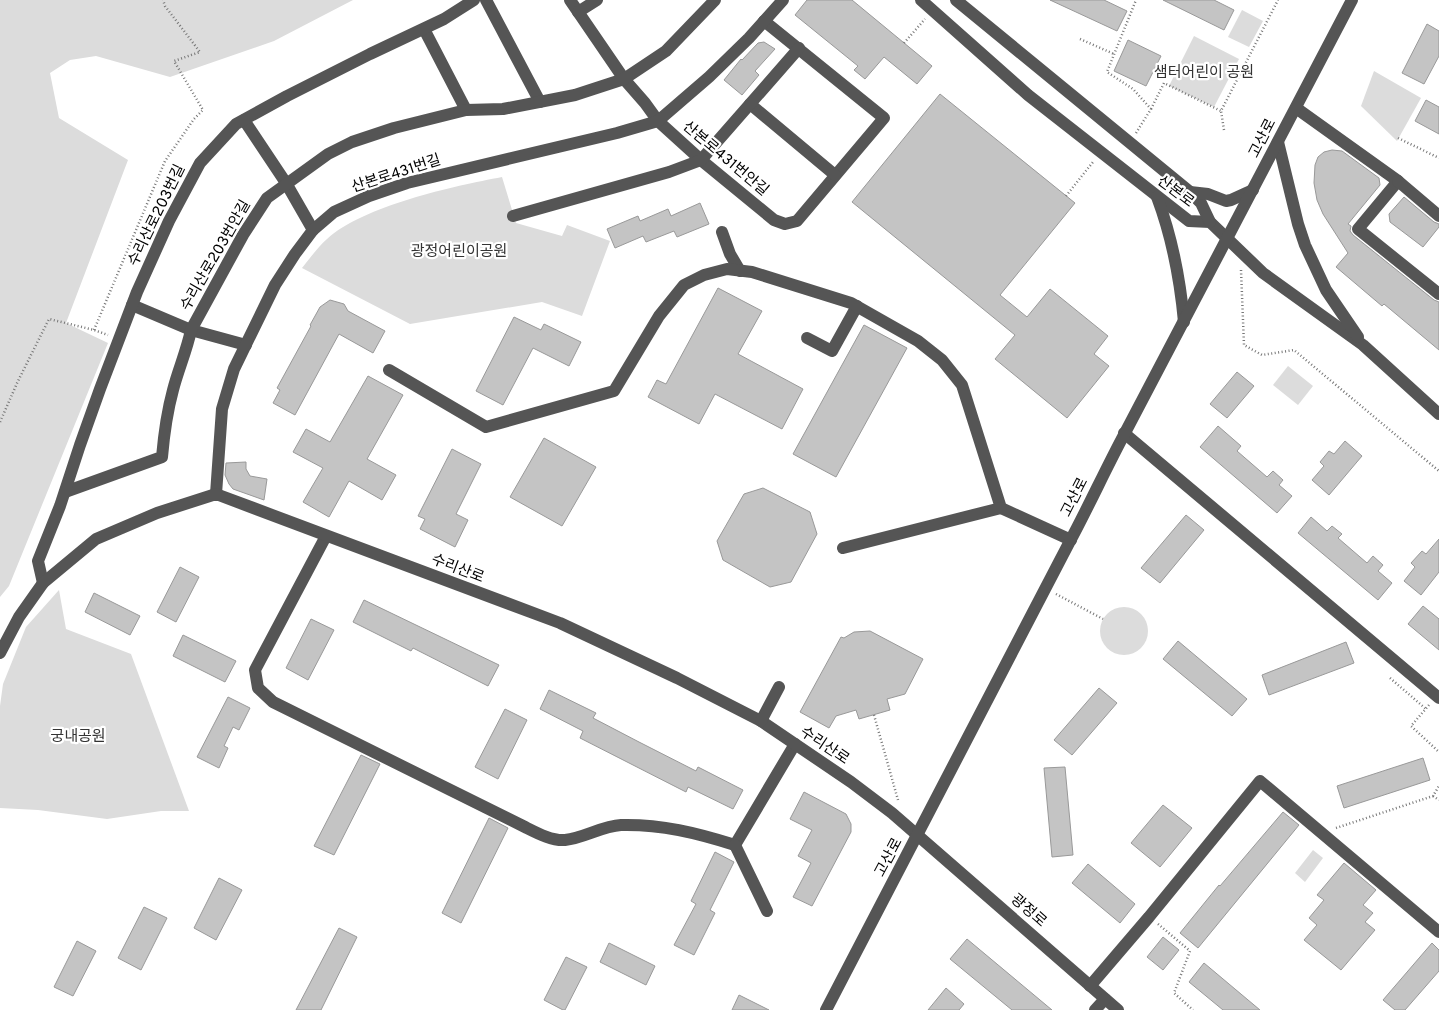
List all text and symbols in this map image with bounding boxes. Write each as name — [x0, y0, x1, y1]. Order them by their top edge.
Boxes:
park label: 샘터어린이 공원 — [1154, 64, 1254, 83]
street label: 고산로 — [1245, 116, 1281, 161]
street label: 산본로431번안길 — [678, 118, 772, 201]
street label: 산본로431번길 — [349, 151, 444, 198]
street label: 수리산로203번길 — [125, 162, 190, 270]
street label: 산본로 — [1153, 172, 1197, 212]
street label: 수리산로203번안길 — [177, 197, 256, 314]
park label: 광정어린이공원 — [411, 243, 507, 262]
street label: 고산로 — [1057, 475, 1093, 520]
street label: 수리산로 — [428, 551, 487, 588]
street label: 수리산로 — [796, 723, 852, 770]
park label: 궁내공원 — [50, 728, 106, 747]
street label: 고산로 — [871, 835, 907, 880]
street label: 광정로 — [1006, 890, 1050, 932]

